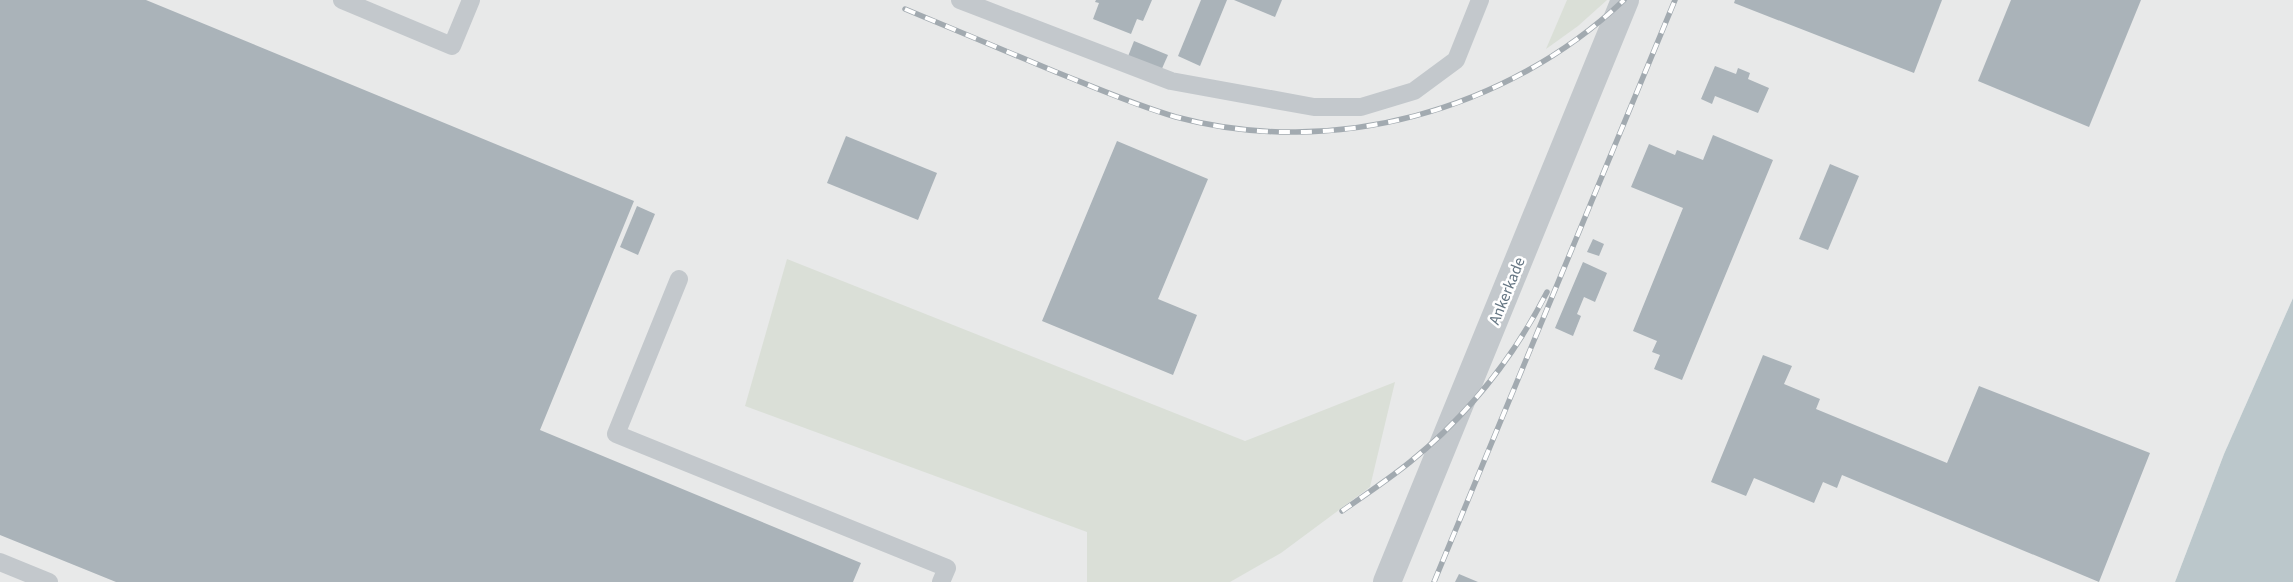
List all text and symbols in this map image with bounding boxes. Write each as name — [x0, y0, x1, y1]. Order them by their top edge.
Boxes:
street label: Ankerkade — [1483, 254, 1531, 328]

